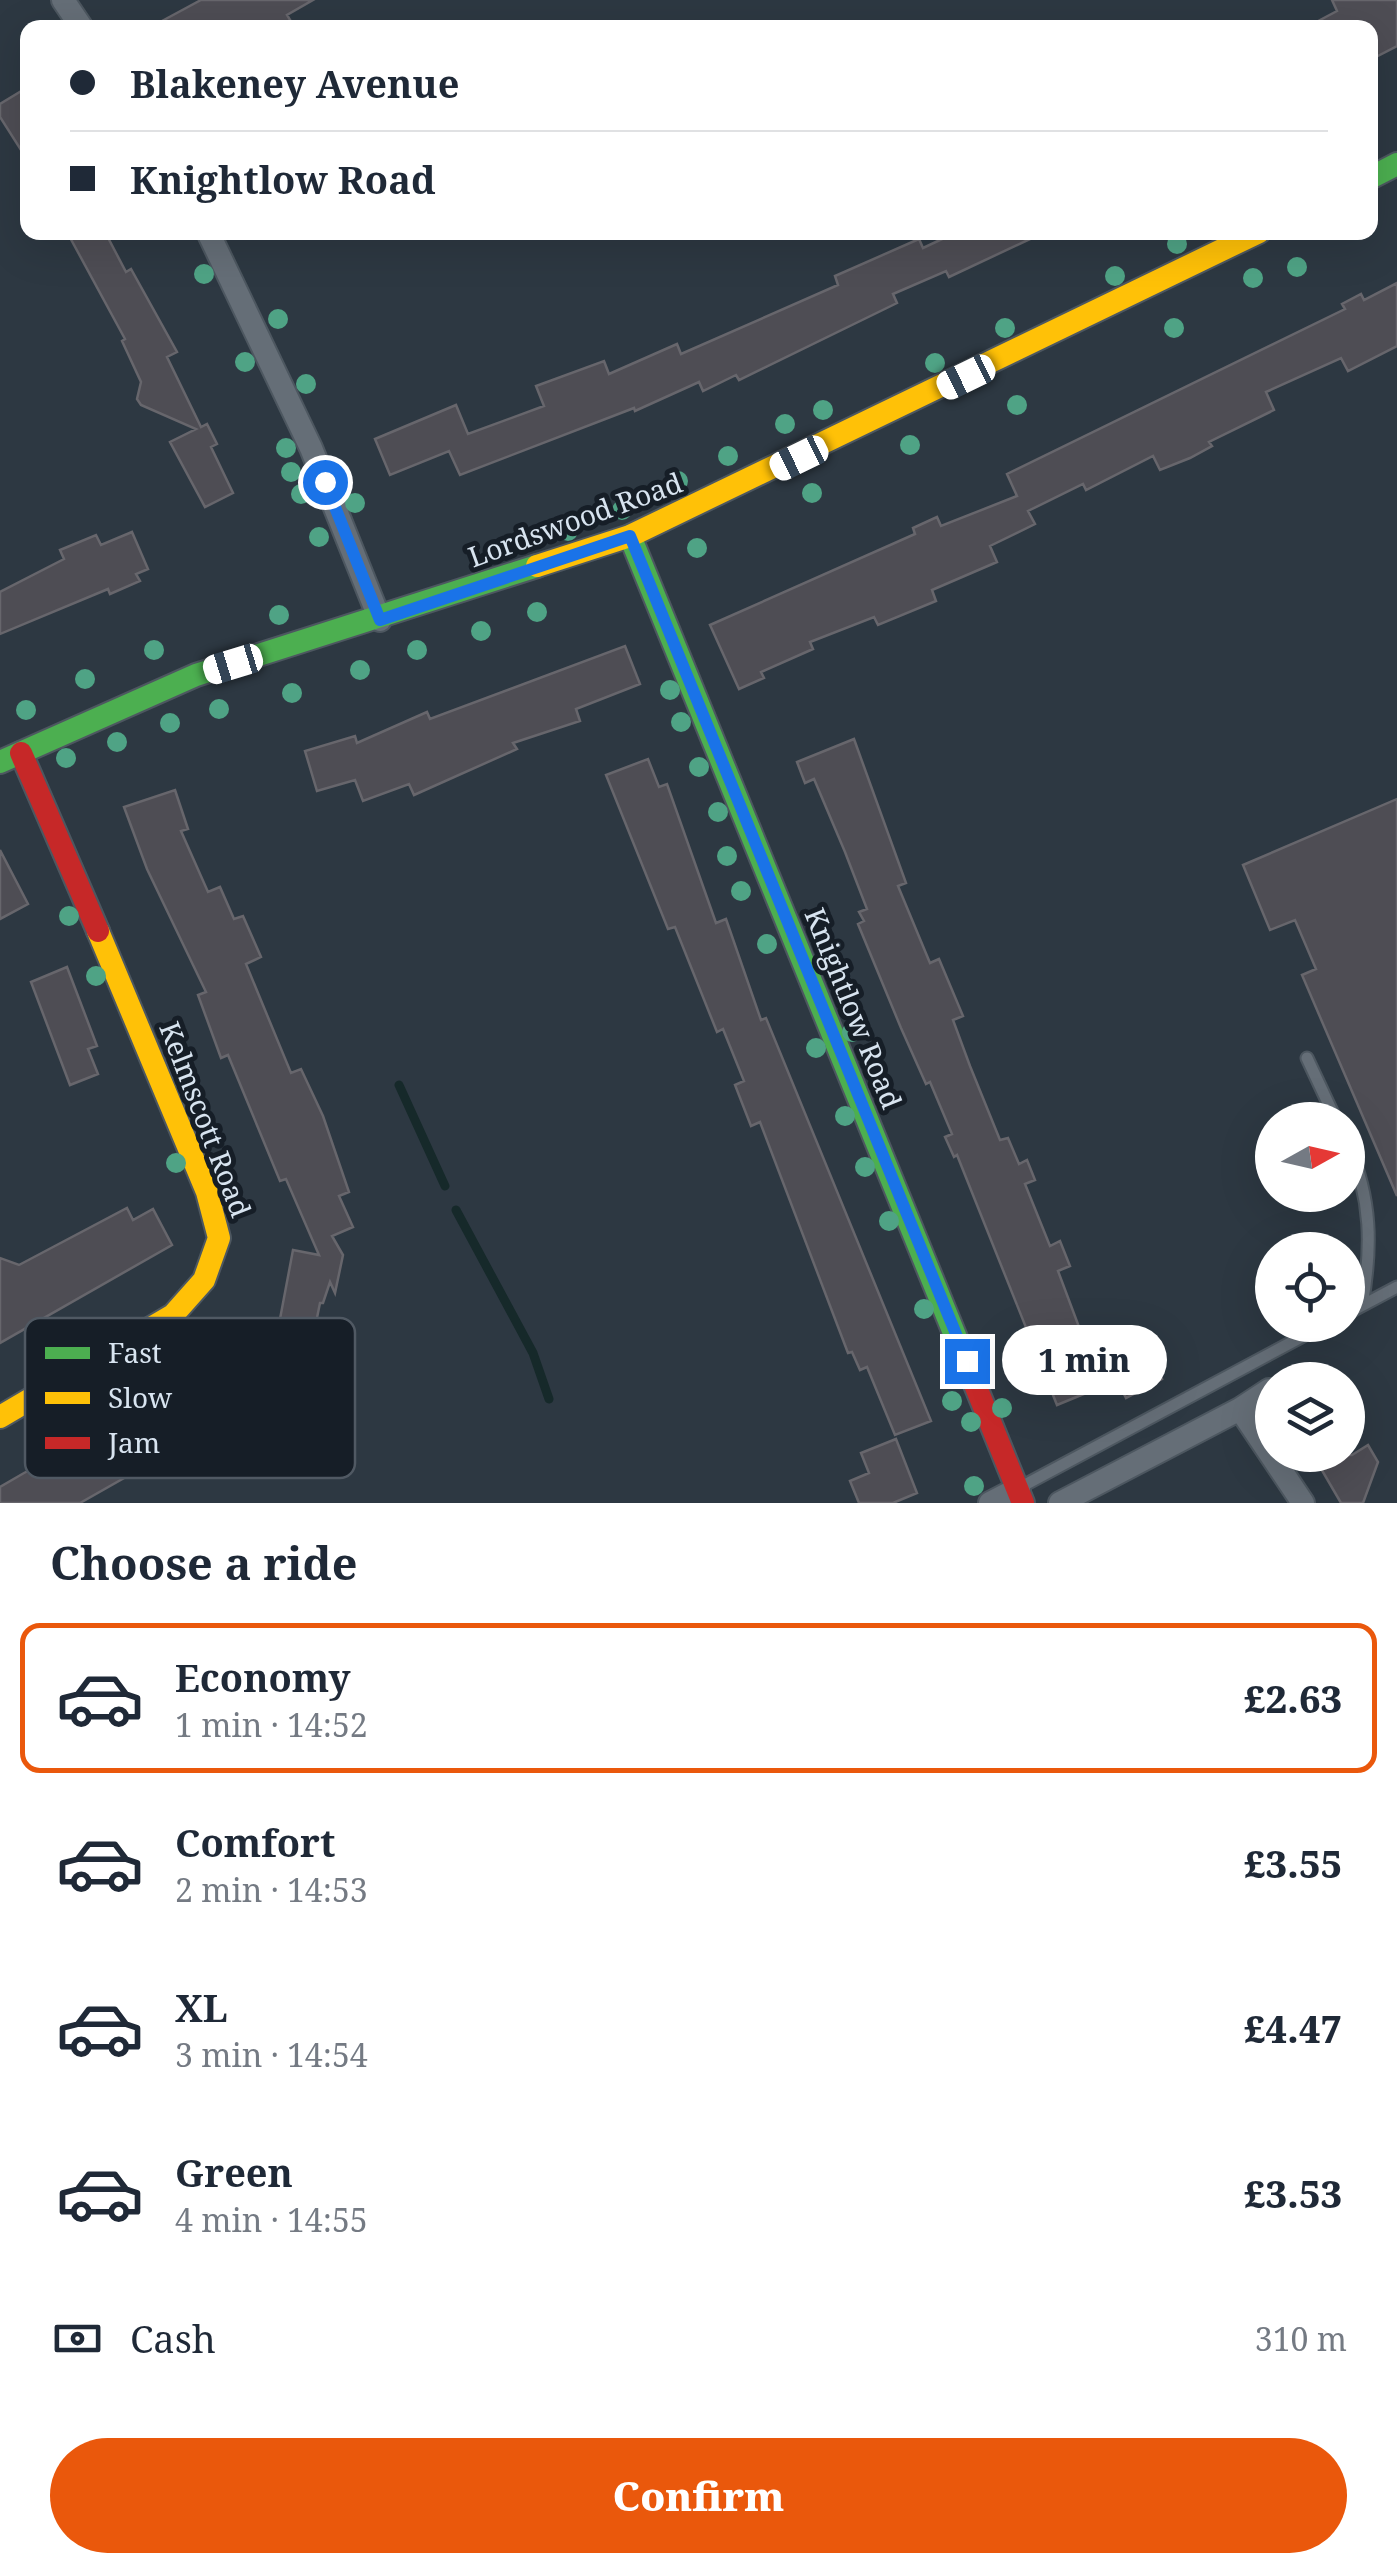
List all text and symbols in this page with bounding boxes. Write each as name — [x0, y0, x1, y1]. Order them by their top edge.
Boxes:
text: Blakeney Avenue — [130, 57, 459, 109]
text: Knightlow Road — [130, 153, 436, 205]
car — [932, 350, 1000, 404]
car — [765, 431, 833, 485]
route start — [303, 460, 348, 505]
street label: Lordswood Road — [463, 463, 687, 575]
car — [200, 641, 266, 687]
street label: Knightlow Road — [796, 902, 912, 1114]
street label: Kelmscott Road — [151, 1016, 261, 1222]
north arrow — [1255, 1102, 1365, 1212]
map controls — [1255, 1102, 1365, 1472]
button: locate — [1255, 1232, 1365, 1342]
legend — [25, 1318, 355, 1478]
callout: 1 min — [1002, 1326, 1167, 1396]
text: Fast — [108, 1333, 162, 1371]
text: 1 min — [1039, 1338, 1130, 1381]
route end — [945, 1339, 990, 1384]
button: layers — [1255, 1362, 1365, 1472]
text: Slow — [108, 1378, 173, 1416]
text: Jam — [107, 1423, 160, 1461]
text: Choose a ride — [50, 1532, 358, 1593]
text: Economy — [175, 1651, 351, 1703]
icon: car — [55, 1653, 145, 1743]
text: £2.63 — [1244, 1672, 1342, 1724]
text: 1 min · 14:52 — [175, 1703, 368, 1746]
text: Comfort — [175, 1816, 335, 1868]
icon: car — [55, 1818, 145, 1908]
text: £3.55 — [1244, 1837, 1342, 1889]
text: 2 min · 14:53 — [175, 1868, 368, 1911]
text: XL — [175, 1981, 228, 2033]
icon: car — [55, 1983, 145, 2073]
text: £4.47 — [1244, 2002, 1342, 2054]
text: 3 min · 14:54 — [175, 2033, 368, 2076]
text: Green — [175, 2146, 293, 2198]
icon: car — [55, 2148, 145, 2238]
text: £3.53 — [1244, 2167, 1342, 2219]
text: 4 min · 14:55 — [175, 2198, 368, 2241]
icon: cash — [50, 2311, 105, 2366]
text: Cash — [130, 2312, 216, 2364]
text: 310 m — [1255, 2317, 1347, 2360]
button: Confirm — [50, 2438, 1347, 2553]

